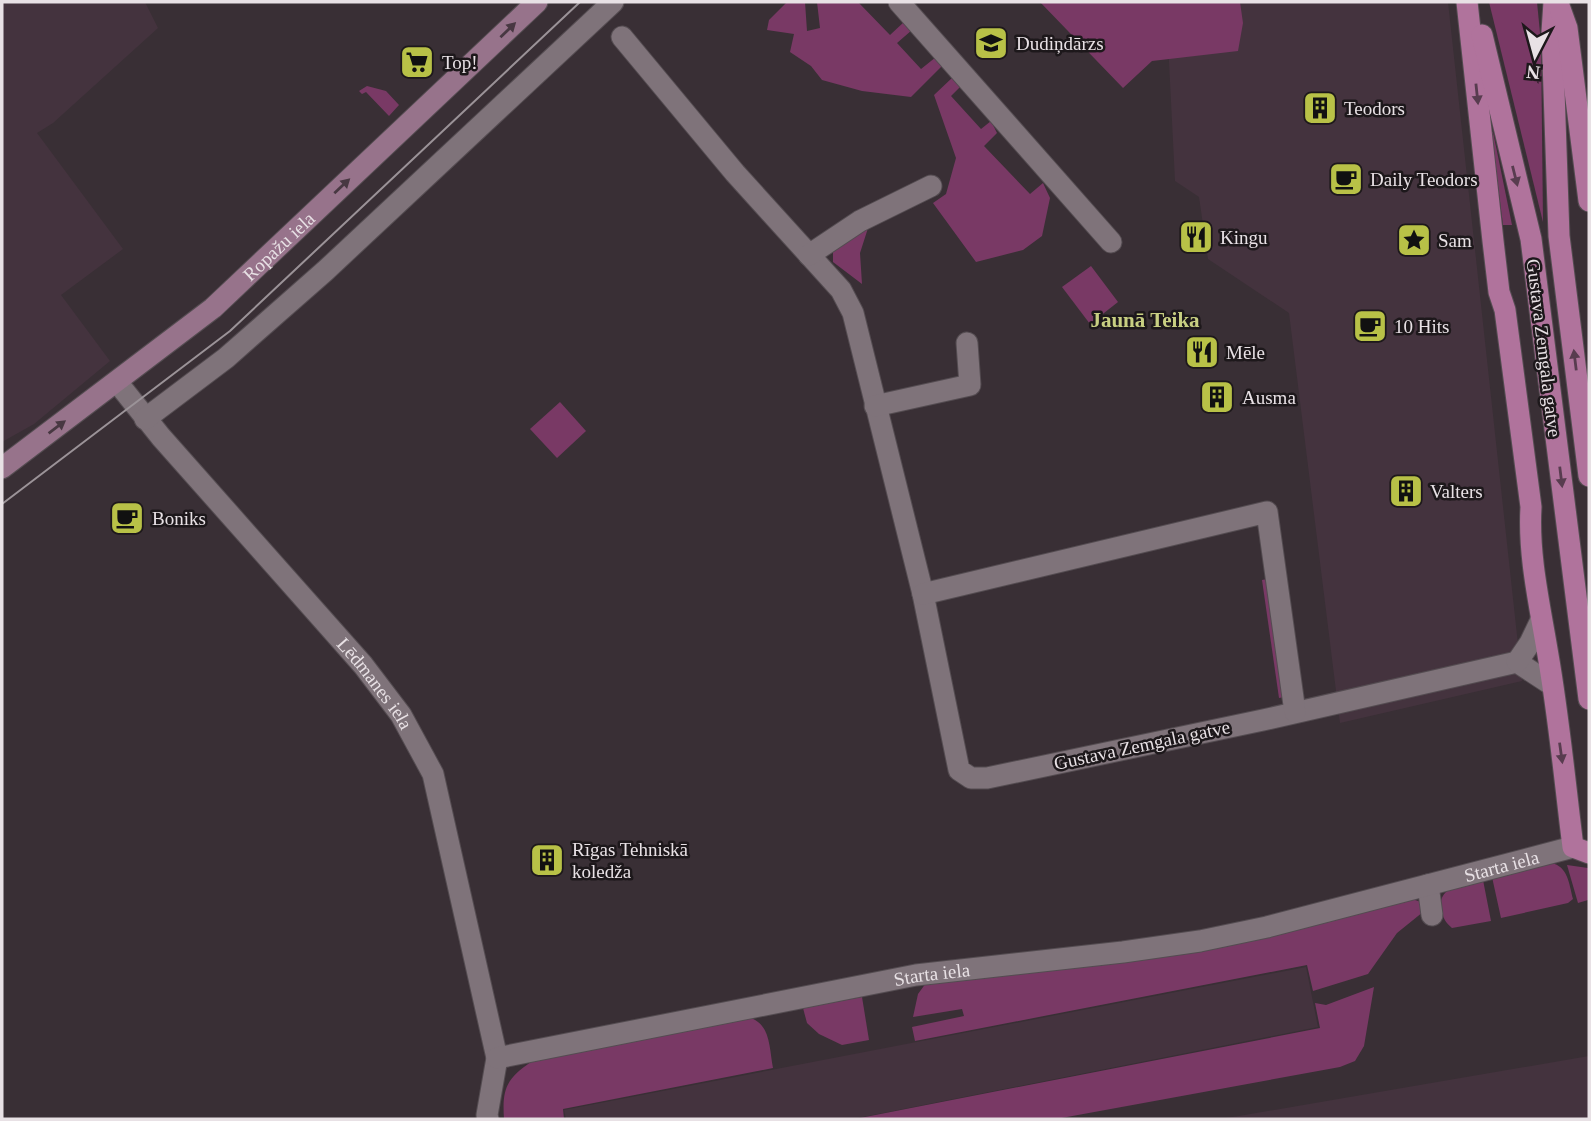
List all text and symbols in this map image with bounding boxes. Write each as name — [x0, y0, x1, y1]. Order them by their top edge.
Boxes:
north arrow — [1500, 21, 1570, 91]
one-way arrow — [499, 22, 516, 38]
school or university icon: Dudiņdārzs — [972, 24, 1010, 62]
place label: Dudiņdārzs — [1016, 33, 1104, 54]
supermarket icon: Top! — [398, 43, 436, 81]
place label: Top! — [442, 52, 478, 73]
text: N — [1525, 61, 1541, 84]
one-way arrow — [1472, 83, 1483, 105]
building icon: Teodors — [1301, 89, 1339, 127]
place label: Teodors — [1344, 98, 1405, 119]
cafe icon: Daily Teodors — [1327, 160, 1365, 198]
one-way arrow — [1510, 165, 1521, 187]
place label: Daily Teodors — [1370, 169, 1478, 190]
one-way arrow — [333, 178, 351, 194]
street label: Ropažu iela — [239, 207, 319, 285]
restaurant icon: Kingu — [1177, 218, 1215, 256]
place icon: Sam — [1395, 221, 1433, 259]
place label: Kingu — [1220, 227, 1268, 248]
place label: Sam — [1438, 230, 1472, 251]
street label: Gustava Zemgala gatve — [1523, 258, 1565, 438]
cafe icon: 10 Hits — [1351, 307, 1389, 345]
district label: Jaunā Teika — [1090, 308, 1200, 332]
place label: 10 Hits — [1394, 316, 1449, 337]
restaurant icon: Mēle — [1183, 333, 1221, 371]
place label: Mēle — [1226, 342, 1265, 363]
one-way arrow — [1569, 349, 1580, 371]
building icon: Ausma — [1198, 378, 1236, 416]
place label: Ausma — [1242, 387, 1296, 408]
one-way arrow — [48, 421, 66, 435]
one-way arrow — [1556, 466, 1567, 488]
building icon: Valters — [1387, 472, 1425, 510]
place label: Valters — [1430, 481, 1483, 502]
cafe icon: Boniks — [108, 499, 146, 537]
place label: Boniks — [152, 508, 206, 529]
street label: Lēdmanes iela — [333, 633, 417, 733]
street label: Gustava Zemgala gatve — [1052, 716, 1232, 774]
one-way arrow — [1555, 742, 1566, 764]
place label: Rīgas Tehniskā koledža — [572, 839, 689, 882]
building icon: Rīgas Tehniskā koledža — [528, 841, 566, 879]
street label: Starta iela — [1462, 846, 1542, 886]
street label: Starta iela — [892, 959, 972, 990]

